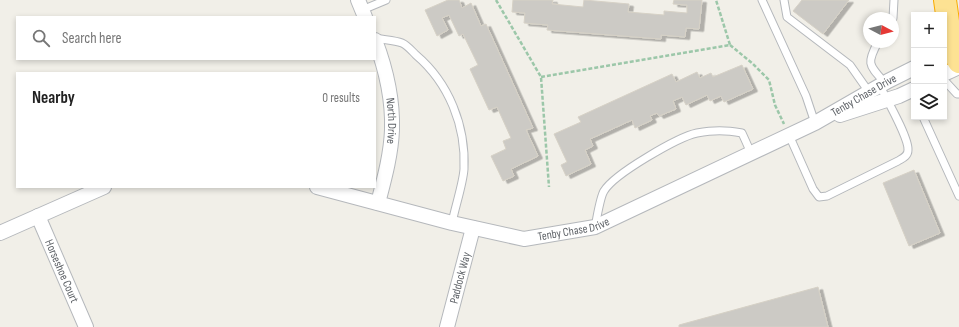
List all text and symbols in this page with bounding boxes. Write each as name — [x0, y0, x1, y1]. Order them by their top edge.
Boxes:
north arrow — [863, 12, 899, 48]
map controls — [911, 12, 947, 120]
button: + — [911, 12, 947, 48]
search box — [16, 16, 376, 60]
icon: search — [30, 27, 52, 49]
text: Search here — [62, 29, 122, 48]
button: − — [911, 48, 947, 84]
street label: Tenby Chase Drive — [828, 70, 899, 120]
button: layers — [911, 84, 947, 120]
text: Nearby — [32, 88, 75, 108]
text: 0 results — [322, 90, 360, 106]
street label: North Drive — [383, 97, 400, 145]
street label: Tenby Chase Drive — [537, 214, 612, 244]
street label: Horseshoe Court — [41, 237, 82, 305]
street label: Paddock Way — [446, 250, 474, 305]

